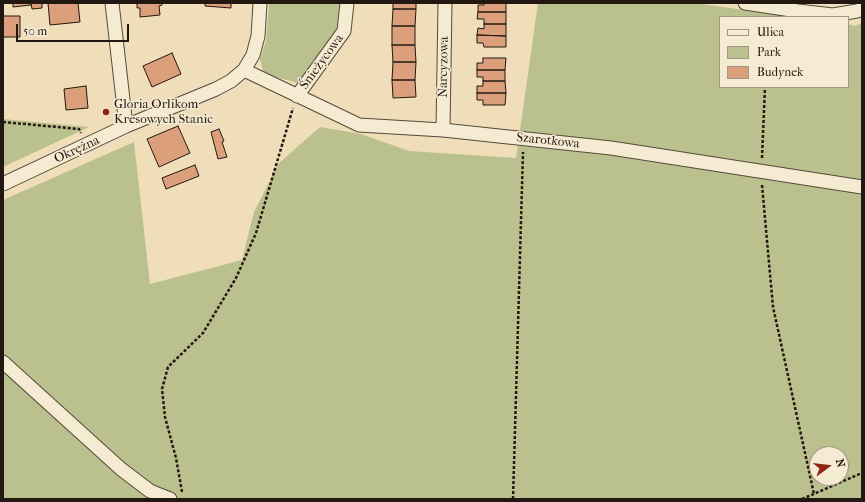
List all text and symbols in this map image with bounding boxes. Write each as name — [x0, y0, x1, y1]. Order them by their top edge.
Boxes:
scale bar — [18, 16, 131, 42]
legend — [719, 16, 849, 88]
text: 50 m — [23, 24, 47, 38]
text: Ulica — [757, 25, 784, 39]
street label: Śnieżycowa — [297, 31, 347, 93]
street label: Narcyzowa — [436, 36, 452, 98]
text: Park — [757, 45, 781, 59]
text: Budynek — [757, 65, 803, 79]
place label: Gloria Orlikom Kresowych Stanic — [114, 97, 213, 128]
marker: Gloria Orlikom Kresowych Stanic — [101, 107, 111, 117]
street label: Szarotkowa — [516, 130, 580, 152]
street label: Okrężna — [52, 133, 102, 167]
north arrow — [809, 446, 849, 486]
text: N — [833, 457, 847, 469]

